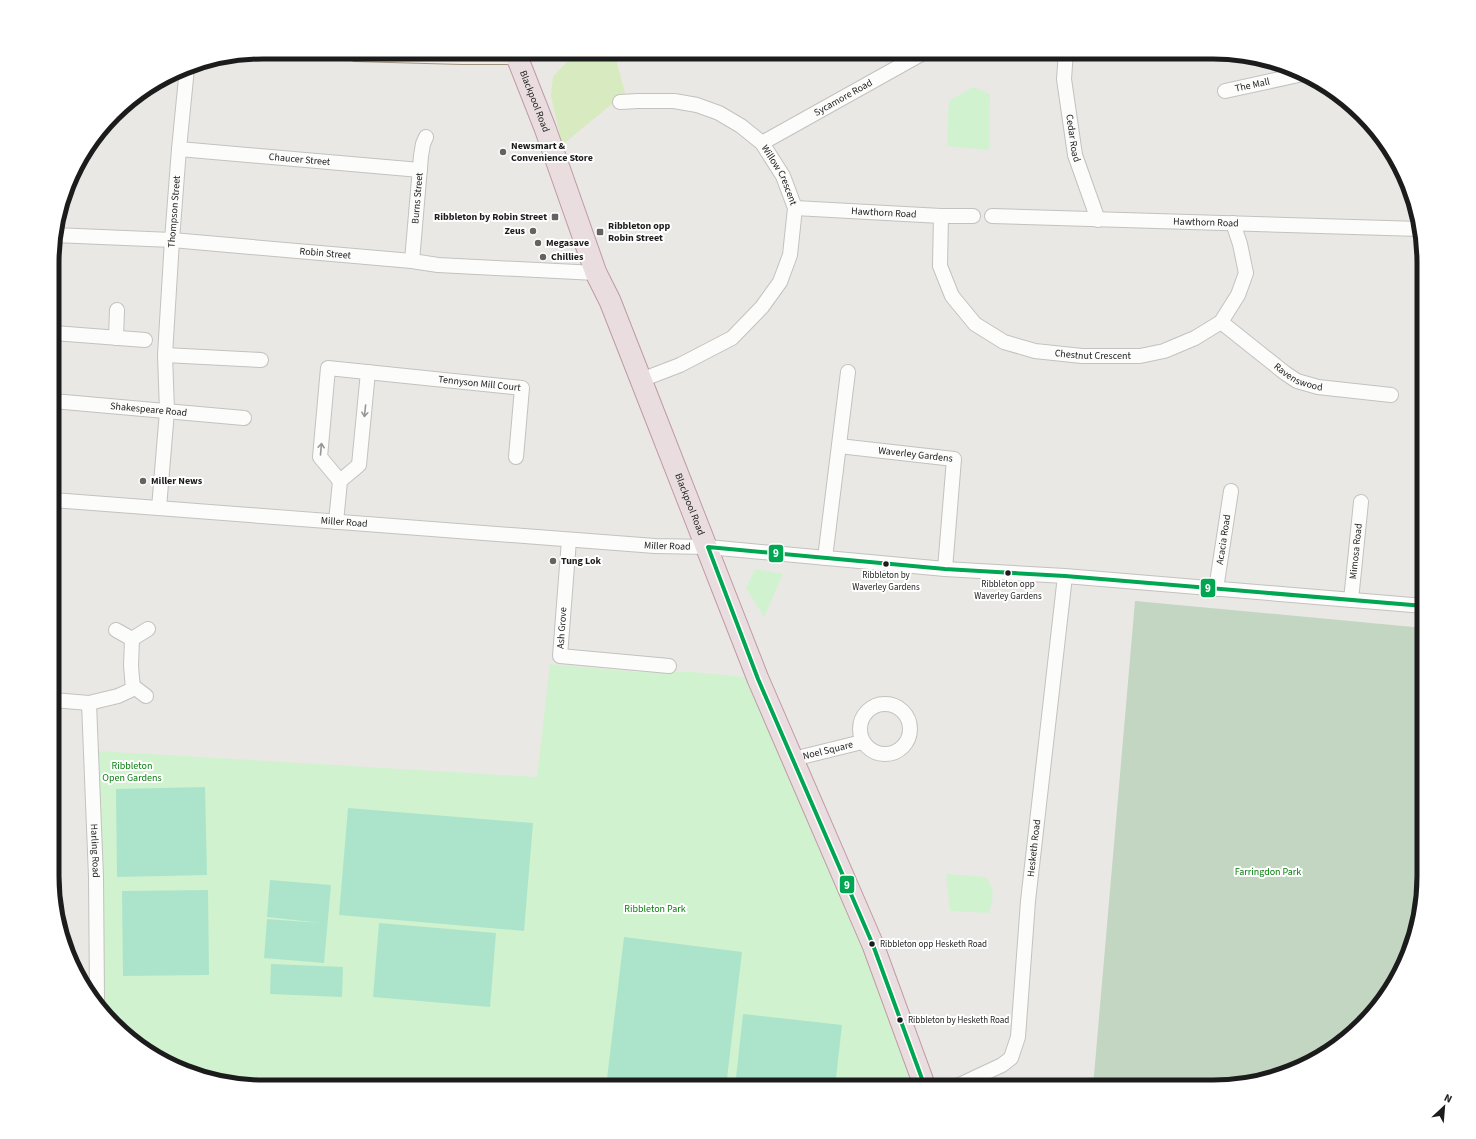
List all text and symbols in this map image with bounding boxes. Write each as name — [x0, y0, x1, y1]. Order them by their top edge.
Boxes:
street label: Blackpool Road — [516, 68, 553, 134]
street label: The Mall — [1234, 74, 1271, 96]
street label: Sycamore Road — [811, 76, 875, 120]
street label: Cedar Road — [1062, 113, 1084, 164]
place label: Newsmart & Convenience Store — [511, 139, 593, 165]
street label: Willow Crescent — [758, 142, 801, 208]
marker: Newsmart & Convenience Store — [498, 147, 508, 157]
street label: Chaucer Street — [268, 150, 331, 169]
street label: Burns Street — [408, 171, 427, 225]
street label: Thompson Street — [165, 174, 184, 248]
street label: Hawthorn Road — [851, 204, 917, 222]
place label: Ribbleton by Robin Street — [434, 210, 547, 224]
marker: Ribbleton by Robin Street — [550, 212, 560, 222]
street label: Hawthorn Road — [1173, 215, 1239, 230]
place label: Ribbleton opp Robin Street — [608, 219, 670, 245]
place label: Zeus — [504, 224, 526, 238]
marker: Zeus — [528, 226, 538, 236]
marker: Ribbleton opp Robin Street — [595, 227, 605, 237]
place label: Megasave — [546, 236, 589, 250]
marker: Megasave — [533, 238, 543, 248]
street label: Robin Street — [299, 244, 352, 263]
place label: Chillies — [551, 250, 584, 264]
marker: Chillies — [538, 252, 548, 262]
street label: Chestnut Crescent — [1054, 346, 1132, 363]
street label: Ravenswood — [1271, 360, 1323, 394]
street label: Tennyson Mill Court — [438, 372, 522, 395]
street label: Shakespeare Road — [110, 399, 188, 420]
one-way arrow — [361, 404, 368, 417]
one-way arrow — [317, 443, 324, 456]
street label: Waverley Gardens — [878, 443, 954, 466]
street label: Blackpool Road — [671, 471, 708, 537]
place label: Miller News — [151, 474, 203, 488]
marker: Miller News — [138, 476, 148, 486]
street label: Miller Road — [320, 513, 368, 531]
street label: Acacia Road — [1213, 514, 1234, 566]
street label: Mimosa Road — [1346, 523, 1366, 580]
street label: Miller Road — [643, 538, 691, 554]
line badge: 9 — [768, 544, 784, 563]
text: 9 — [773, 546, 779, 561]
place label: Tung Lok — [561, 554, 601, 568]
marker: Tung Lok — [548, 556, 558, 566]
marker: Ribbleton by Waverley Gardens — [881, 559, 891, 569]
marker: Ribbleton opp Waverley Gardens — [1003, 568, 1013, 578]
place label: Ribbleton by Waverley Gardens — [852, 569, 920, 594]
place label: Ribbleton opp Waverley Gardens — [974, 578, 1042, 603]
line badge: 9 — [1200, 578, 1216, 598]
text: 9 — [1205, 581, 1211, 596]
street label: Ash Grove — [554, 607, 570, 649]
street label: Noel Square — [801, 737, 855, 763]
park label: Ribbleton Open Gardens — [102, 759, 162, 785]
street label: Hesketh Road — [1024, 819, 1044, 878]
street label: Harling Road — [87, 823, 103, 878]
park label: Farringdon Park — [1235, 865, 1301, 879]
line badge: 9 — [839, 875, 855, 894]
text: 9 — [844, 878, 850, 893]
park label: Ribbleton Park — [624, 902, 686, 916]
place label: Ribbleton opp Hesketh Road — [880, 938, 987, 951]
marker: Ribbleton opp Hesketh Road — [867, 939, 877, 949]
place label: Ribbleton by Hesketh Road — [908, 1014, 1009, 1027]
marker: Ribbleton by Hesketh Road — [895, 1015, 905, 1025]
north arrow — [1424, 1087, 1464, 1127]
text: N — [1442, 1090, 1455, 1107]

